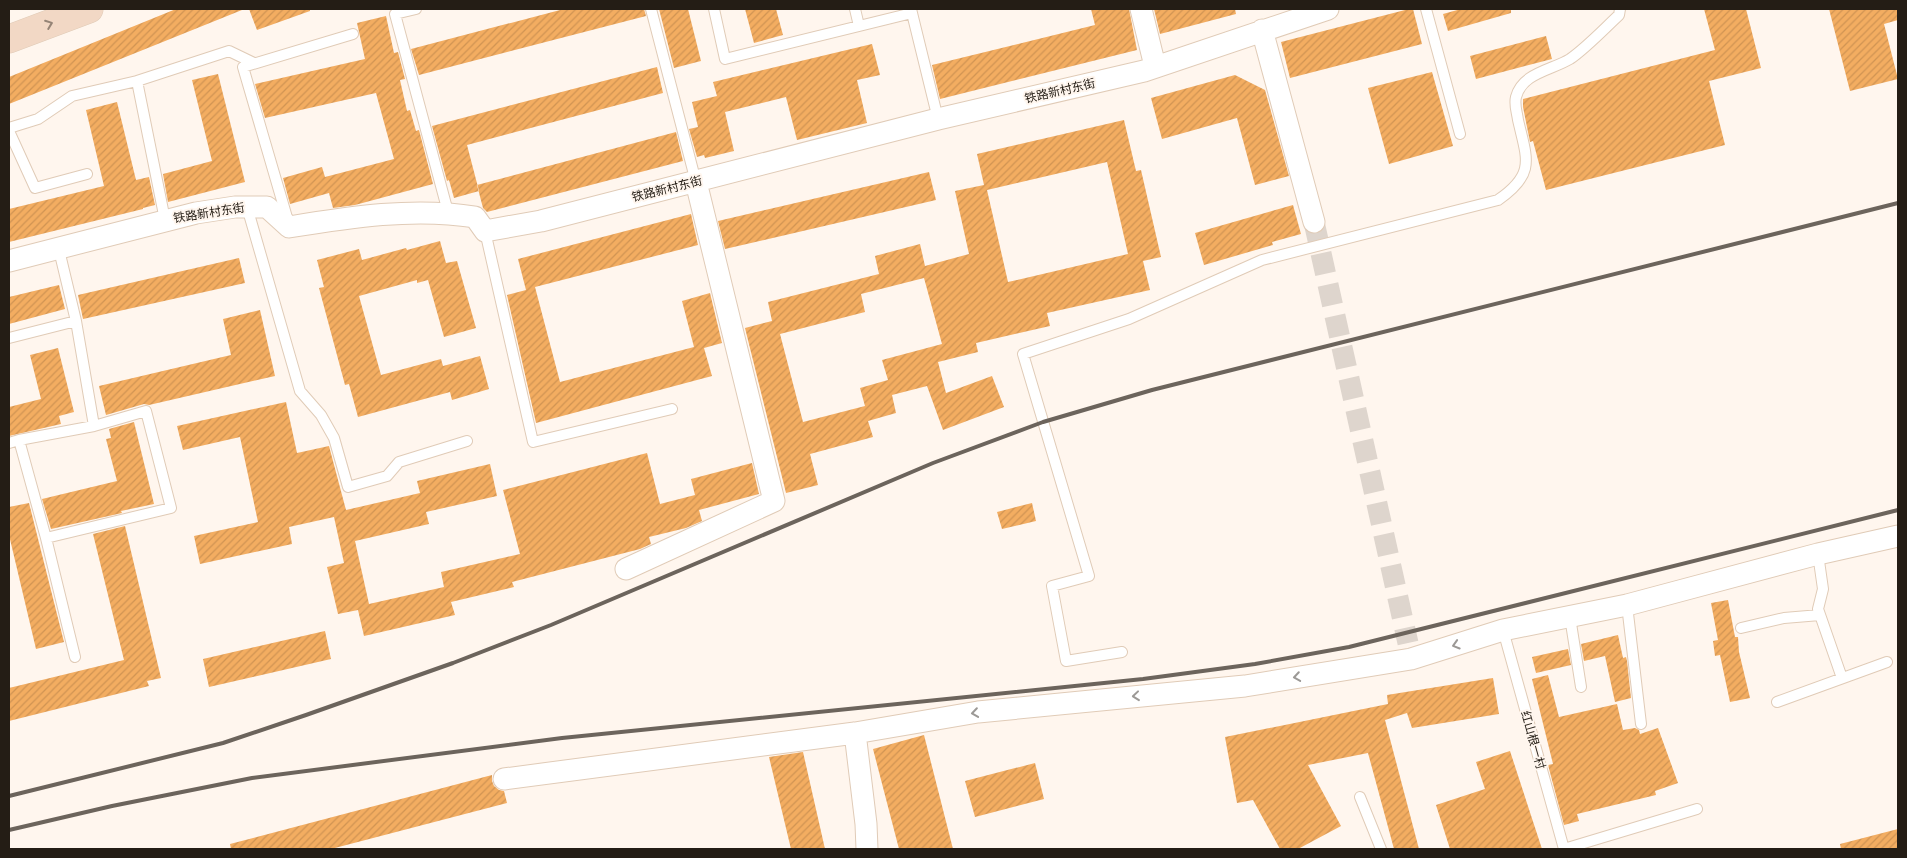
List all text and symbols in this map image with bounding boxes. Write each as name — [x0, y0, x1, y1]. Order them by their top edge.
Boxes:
one-way arrow — [44, 20, 52, 30]
street label: 铁路新村东街 — [1023, 76, 1097, 108]
street label: 铁路新村东街 — [630, 173, 704, 206]
street label: 铁路新村东街 — [172, 200, 246, 228]
one-way arrow — [1453, 639, 1461, 649]
one-way arrow — [1293, 672, 1302, 682]
one-way arrow — [1132, 691, 1140, 702]
one-way arrow — [970, 707, 978, 718]
street label: 红山根一村 — [1516, 709, 1548, 772]

